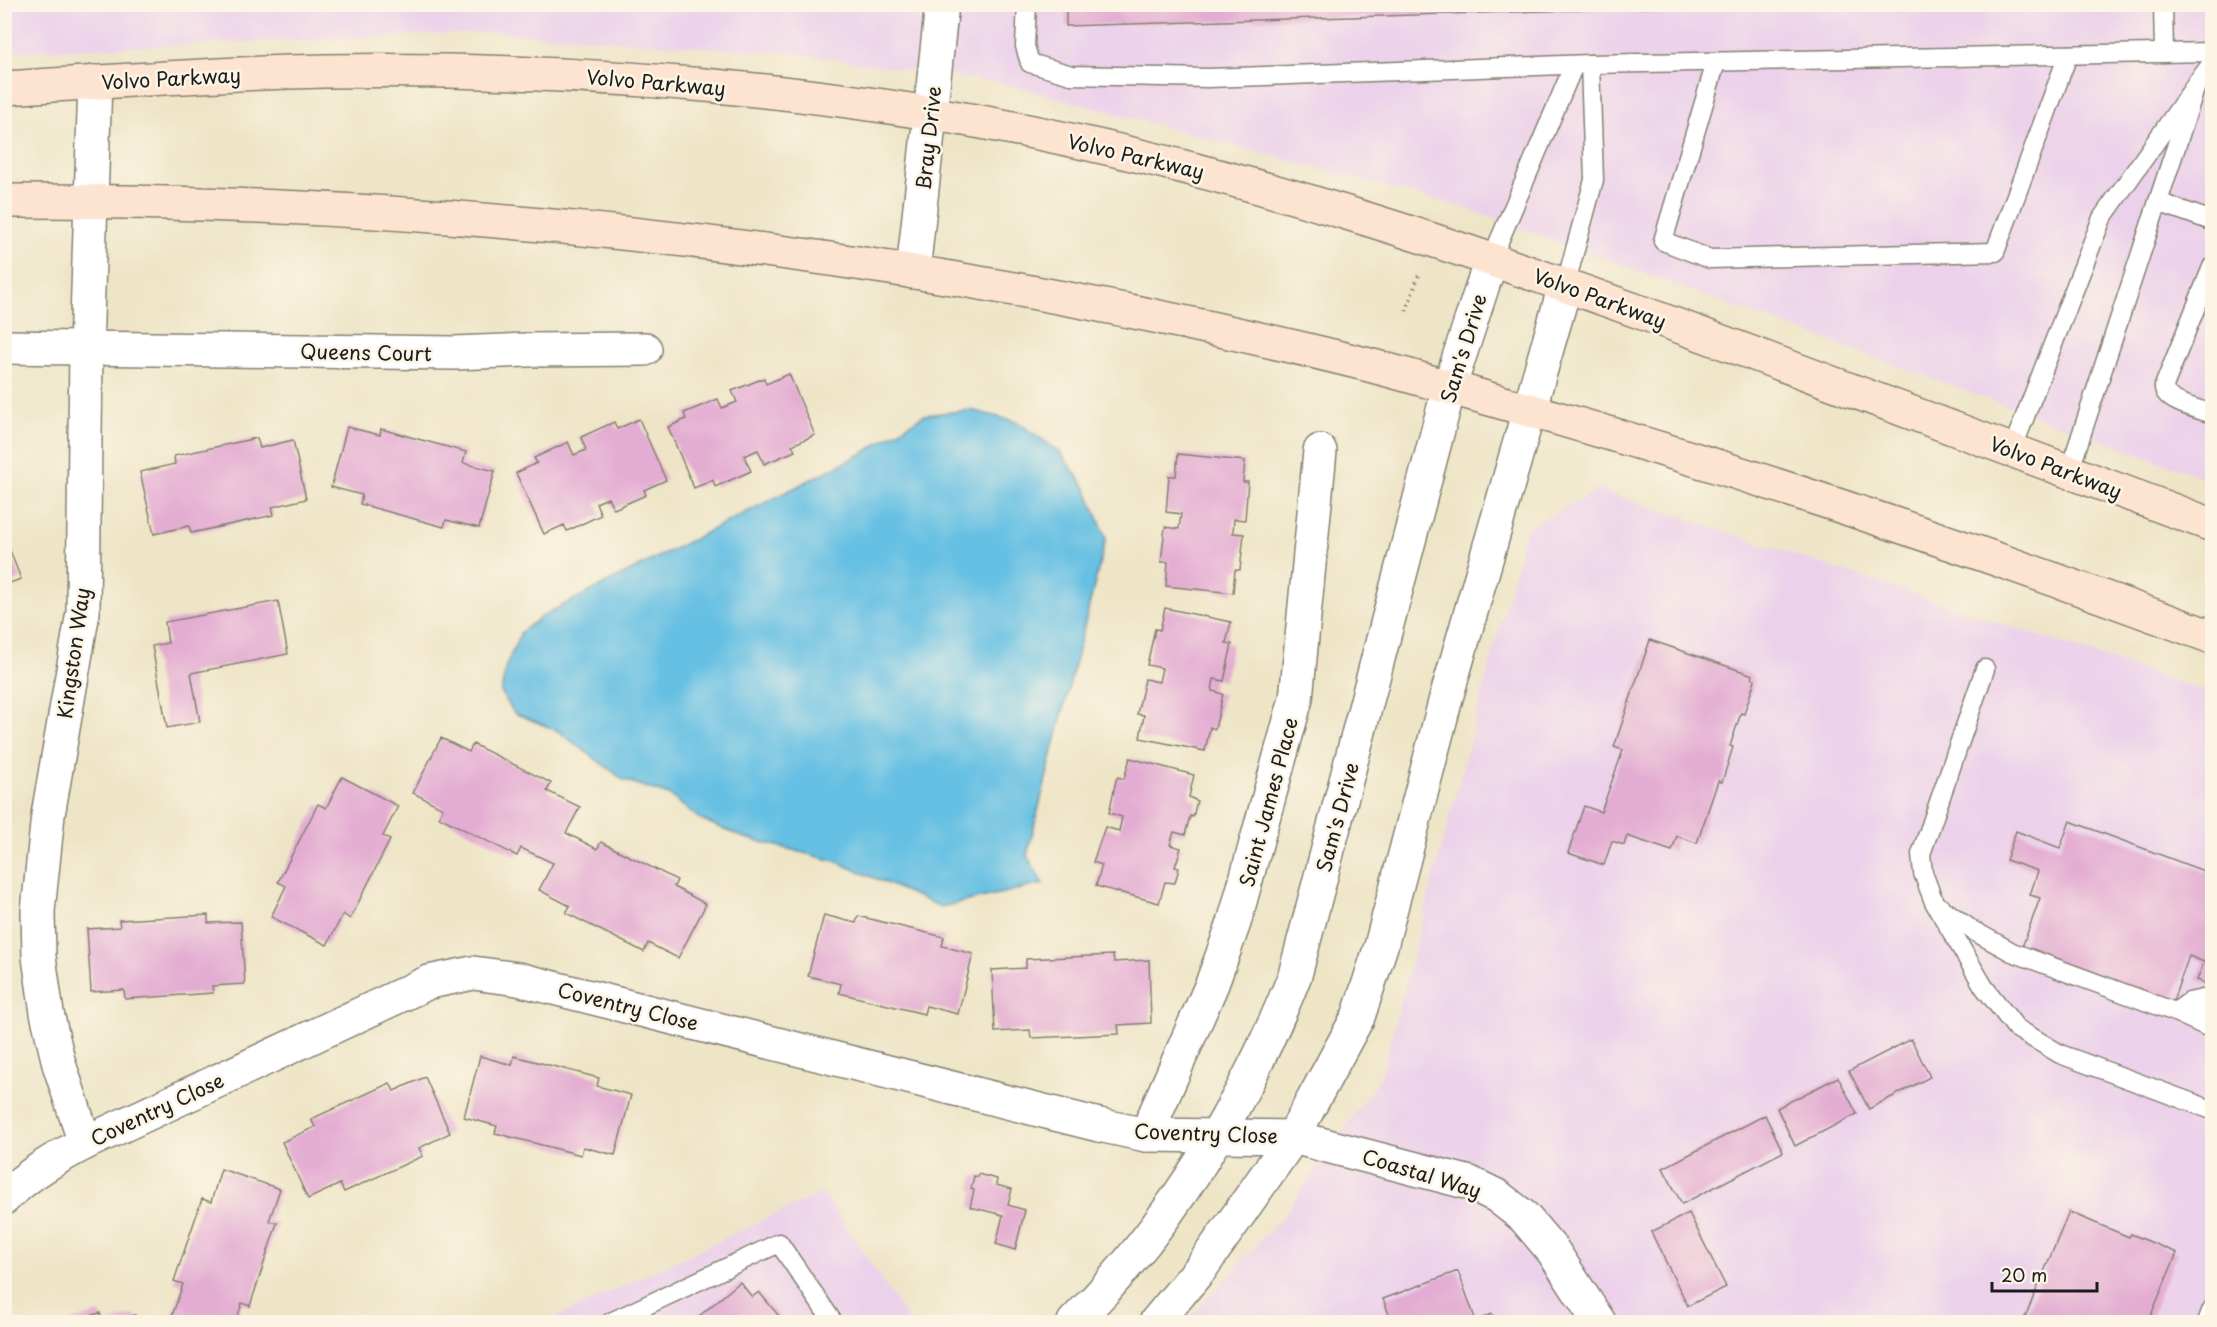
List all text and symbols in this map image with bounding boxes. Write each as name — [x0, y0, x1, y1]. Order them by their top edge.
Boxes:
street label: Volvo Parkway — [100, 59, 242, 97]
street label: Volvo Parkway — [585, 61, 727, 103]
street label: Bray Drive — [908, 84, 948, 192]
street label: Volvo Parkway — [1065, 126, 1207, 186]
street label: Volvo Parkway — [1529, 260, 1671, 336]
street label: Sam's Drive — [1432, 290, 1494, 406]
street label: Queens Court — [300, 336, 432, 368]
street label: Volvo Parkway — [1985, 428, 2127, 506]
street label: Kingston Way — [49, 585, 97, 721]
street label: Saint James Place — [1231, 714, 1305, 890]
street label: Sam's Drive — [1308, 759, 1366, 875]
street label: Coventry Close — [554, 974, 702, 1038]
street label: Coventry Close — [85, 1065, 229, 1153]
street label: Coventry Close — [1133, 1115, 1279, 1151]
street label: Coastal Way — [1359, 1141, 1485, 1205]
scale bar — [1992, 1255, 2097, 1293]
text: 20 m — [2001, 1261, 2047, 1288]

